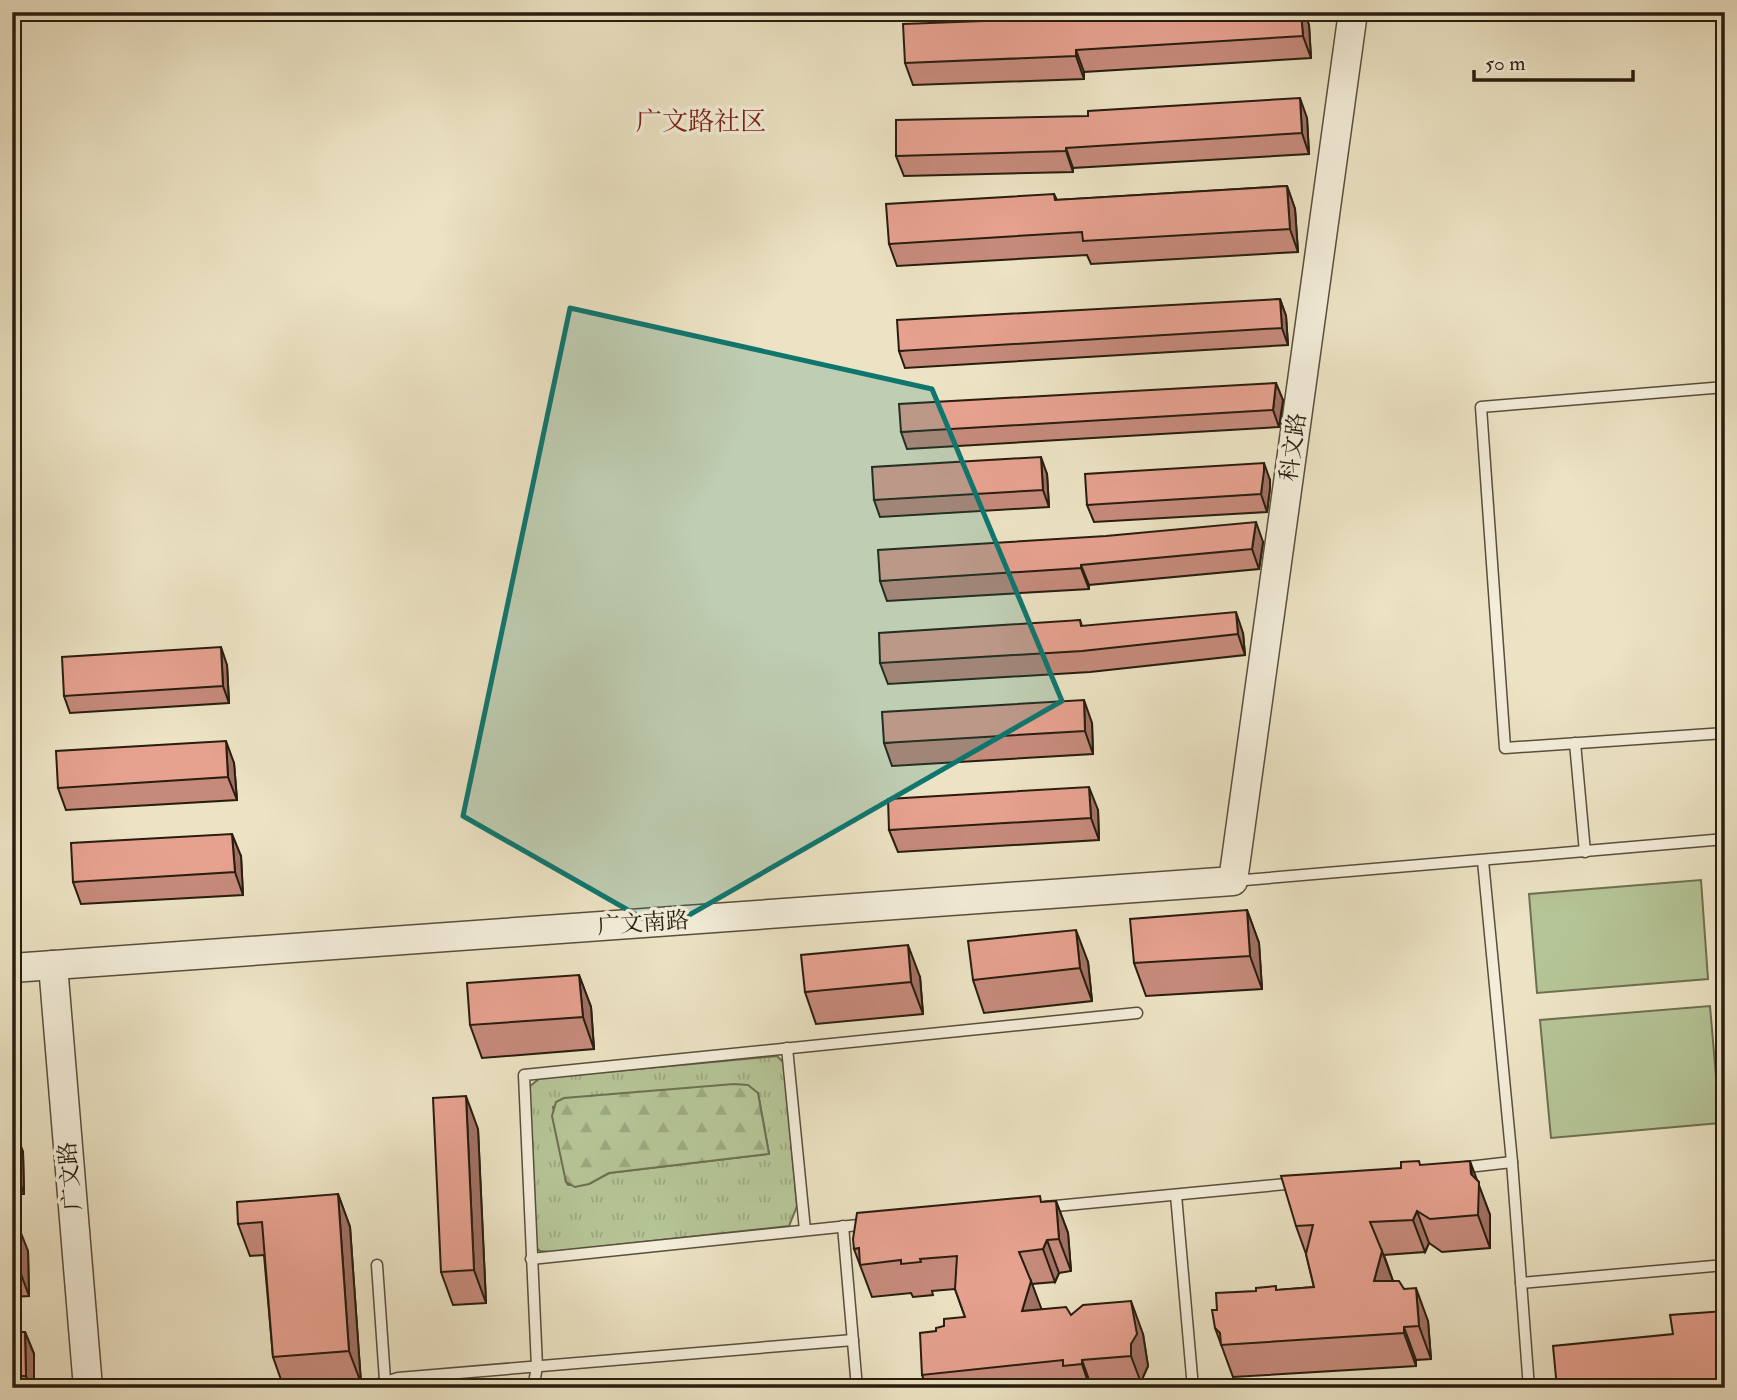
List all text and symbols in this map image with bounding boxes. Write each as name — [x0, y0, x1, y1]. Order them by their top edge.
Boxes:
scale bar — [1474, 38, 1634, 82]
text: 50 m — [1485, 50, 1526, 77]
district label: 广文路社区 — [636, 106, 766, 138]
street label: 科文路 — [1274, 411, 1312, 483]
street label: 广文南路 — [596, 905, 690, 941]
street label: 广文路 — [53, 1140, 87, 1212]

